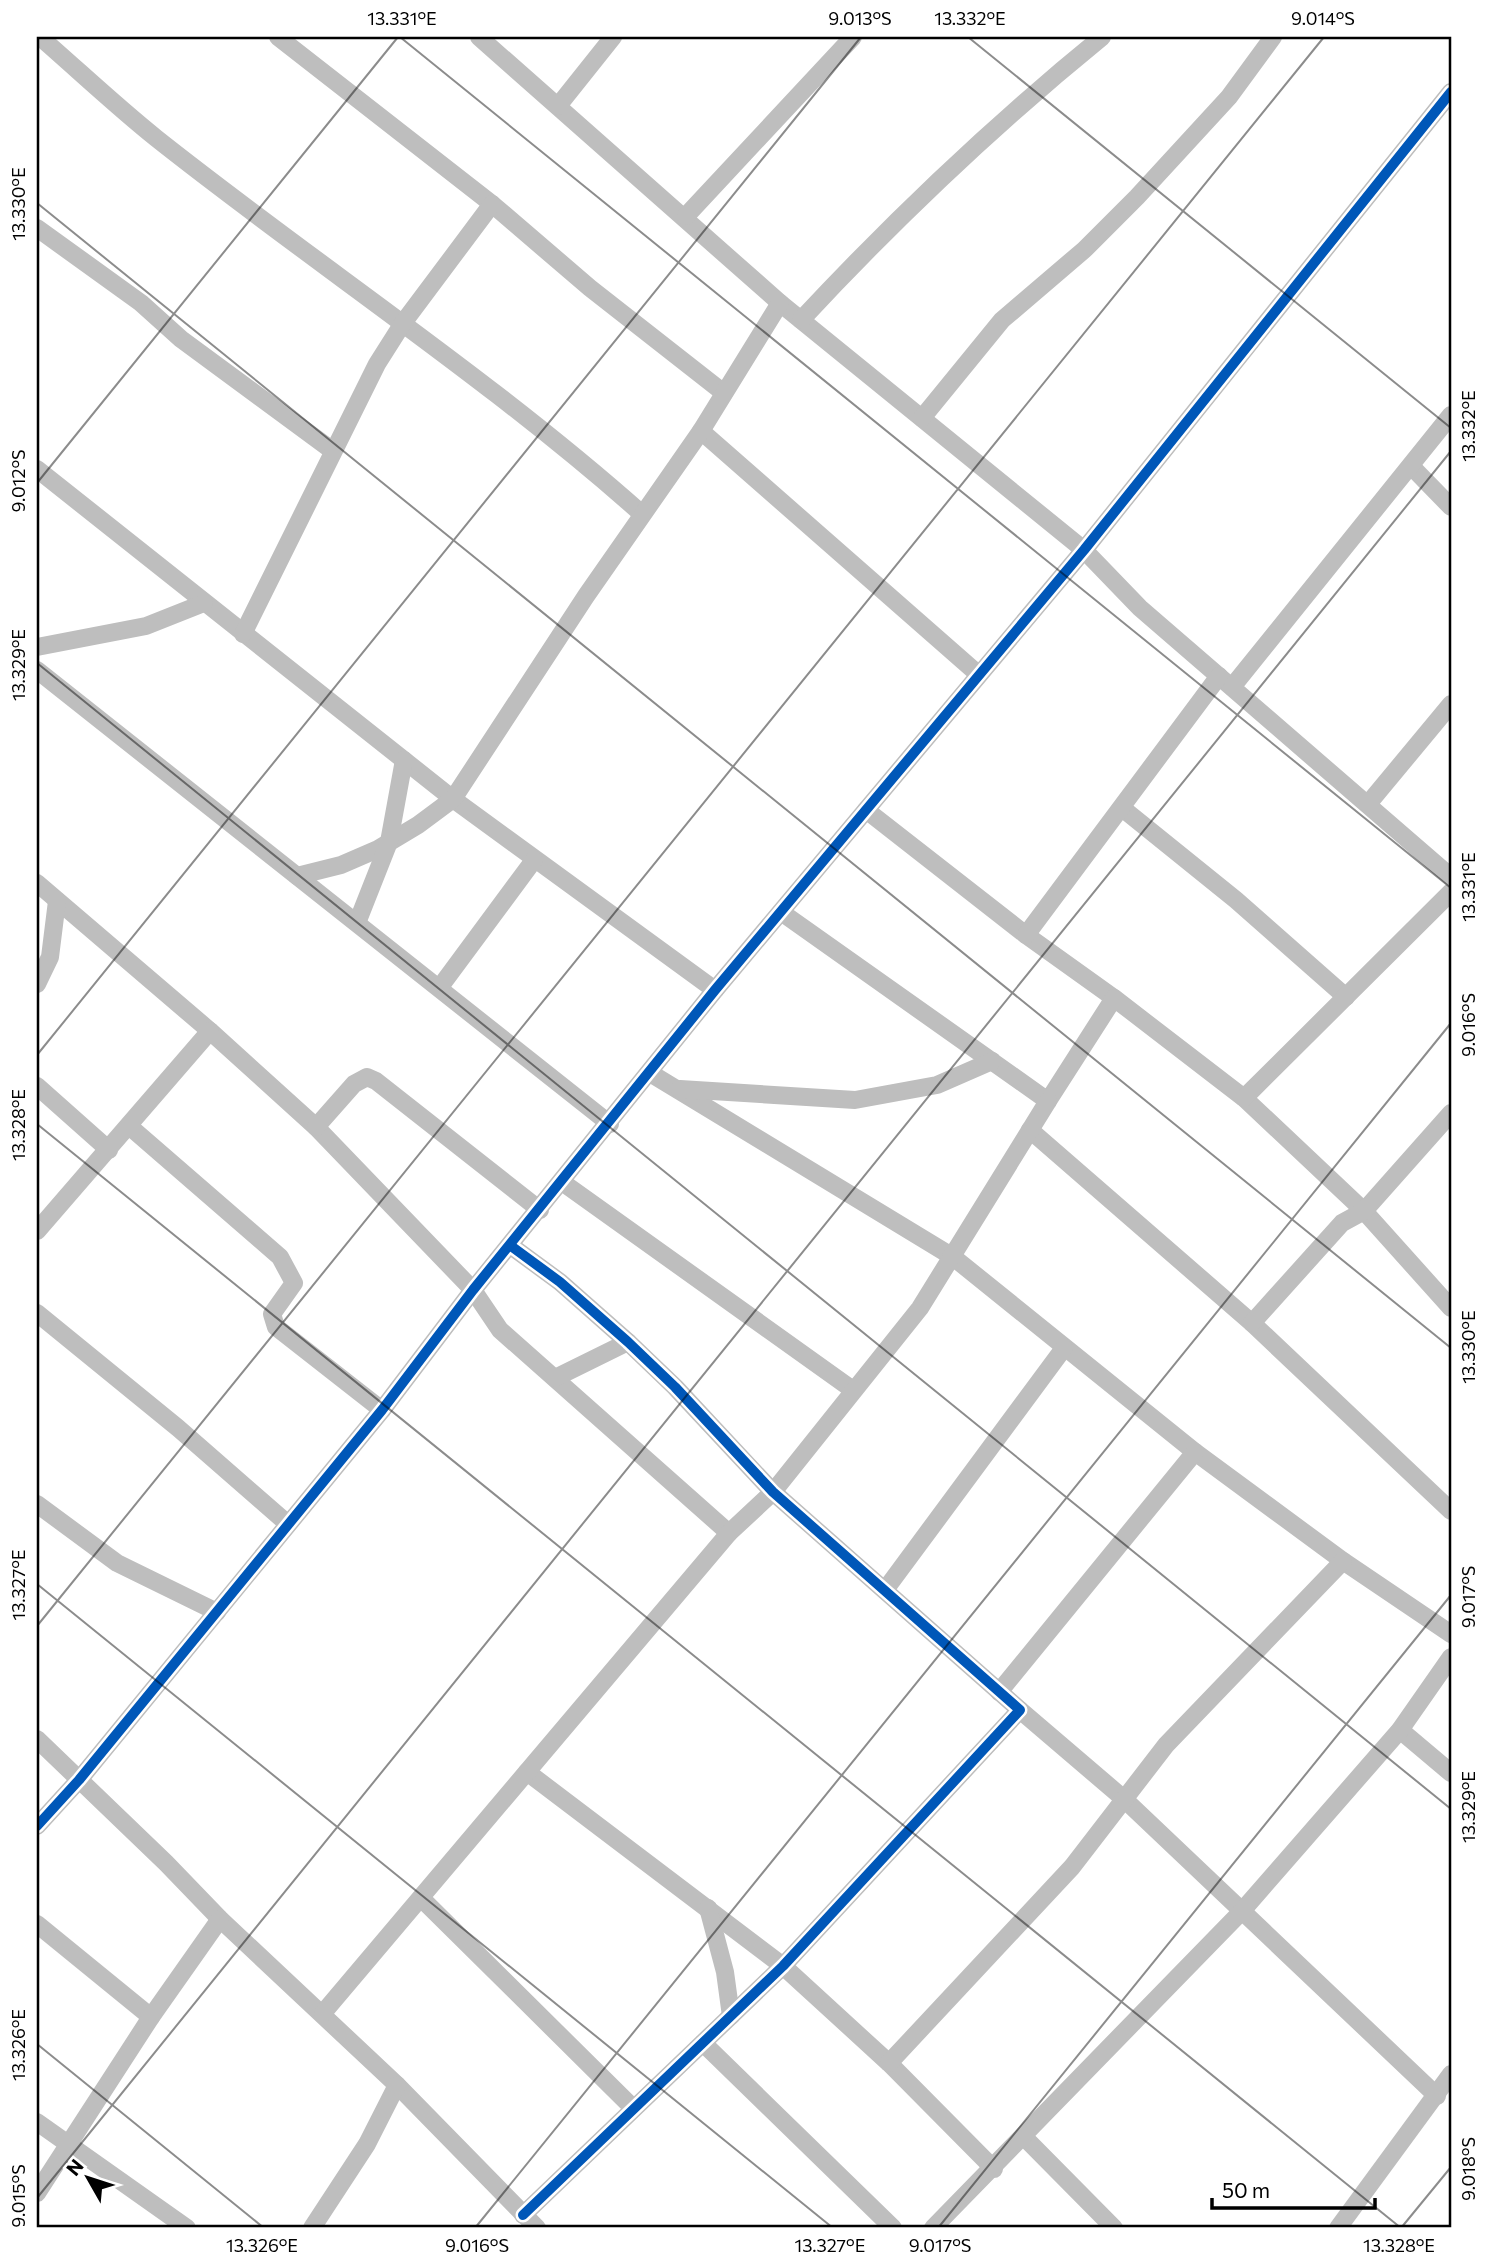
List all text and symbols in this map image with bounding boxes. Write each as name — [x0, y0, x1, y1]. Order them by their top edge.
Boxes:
text: 13.331°E — [367, 7, 437, 29]
text: 9.013°S — [828, 7, 892, 29]
text: 13.332°E — [934, 7, 1006, 29]
text: 9.014°S — [1291, 7, 1355, 29]
text: 13.330°E — [7, 167, 29, 241]
text: 13.332°E — [1457, 390, 1479, 462]
text: 9.012°S — [7, 449, 29, 513]
text: 13.329°E — [7, 629, 29, 701]
text: 13.331°E — [1457, 852, 1479, 922]
text: 9.016°S — [1457, 993, 1479, 1057]
text: 13.328°E — [7, 1089, 29, 1161]
text: 13.330°E — [1457, 1310, 1479, 1384]
text: 13.327°E — [7, 1550, 29, 1620]
text: 9.017°S — [1457, 1566, 1479, 1628]
text: 13.329°E — [1457, 1771, 1479, 1843]
text: 13.326°E — [7, 2009, 29, 2081]
text: 9.018°S — [1457, 2137, 1479, 2201]
north arrow — [52, 2142, 122, 2212]
text: N — [61, 2154, 88, 2180]
text: 9.015°S — [7, 2164, 29, 2228]
scale bar — [1212, 2167, 1374, 2211]
text: 50 m — [1222, 2177, 1270, 2202]
text: 13.326°E — [226, 2234, 298, 2256]
text: 9.016°S — [445, 2234, 509, 2256]
text: 13.327°E — [795, 2234, 865, 2256]
text: 9.017°S — [909, 2234, 971, 2256]
text: 13.328°E — [1363, 2234, 1435, 2256]

